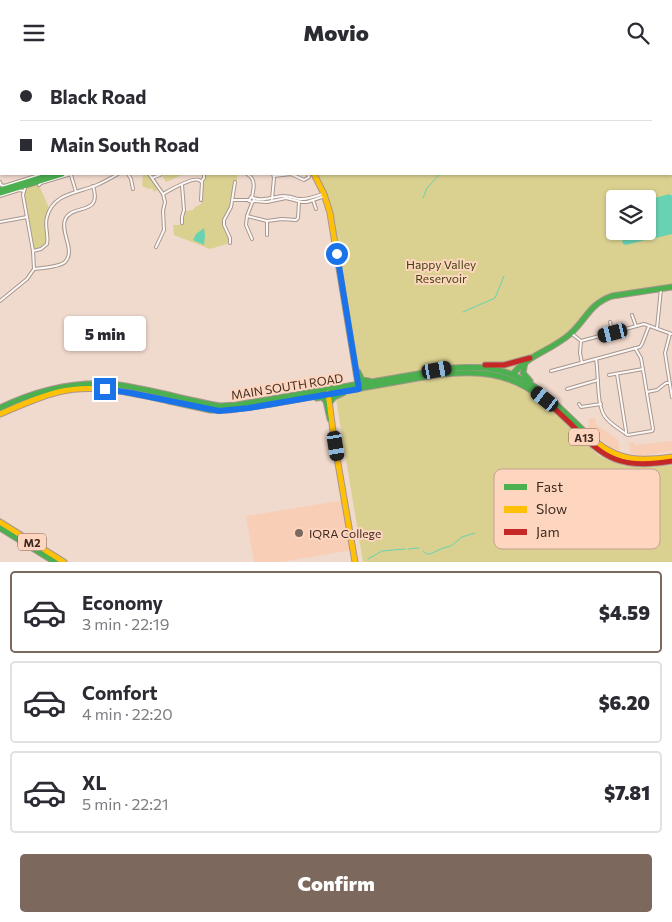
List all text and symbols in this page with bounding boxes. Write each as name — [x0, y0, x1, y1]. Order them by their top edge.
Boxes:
icon: menu — [20, 19, 48, 47]
text: Movio — [303, 19, 369, 46]
icon: search — [624, 19, 652, 47]
text: Black Road — [50, 85, 146, 108]
text: Main South Road — [50, 133, 199, 156]
map controls — [606, 190, 656, 240]
button: layers — [606, 190, 656, 240]
route start — [326, 243, 348, 265]
park label: Happy Valley Reservoir — [406, 257, 476, 285]
callout: 5 min — [64, 317, 146, 351]
car — [596, 322, 629, 344]
text: 5 min — [85, 324, 125, 343]
car — [420, 360, 453, 380]
street label: MAIN SOUTH ROAD — [230, 370, 344, 402]
route end — [94, 378, 116, 400]
car — [528, 384, 561, 414]
road number: A13 — [569, 429, 599, 446]
car — [326, 430, 345, 462]
legend — [494, 469, 660, 549]
text: Fast — [536, 478, 563, 495]
text: Slow — [536, 500, 567, 517]
text: Jam — [536, 523, 560, 540]
place label: IQRA College — [309, 526, 381, 540]
marker: IQRA College — [293, 527, 305, 539]
road number: M2 — [18, 533, 46, 551]
icon: car — [22, 590, 67, 635]
text: Economy — [82, 591, 163, 614]
text: $4.59 — [599, 601, 650, 624]
text: 3 min · 22:19 — [82, 614, 169, 633]
icon: car — [22, 680, 67, 725]
text: Comfort — [82, 681, 158, 704]
text: $6.20 — [598, 691, 650, 714]
text: 4 min · 22:20 — [82, 704, 173, 723]
icon: car — [22, 770, 67, 815]
text: XL — [82, 771, 107, 794]
text: $7.81 — [604, 781, 650, 804]
text: 5 min · 22:21 — [82, 794, 169, 813]
button: Confirm — [20, 854, 652, 912]

